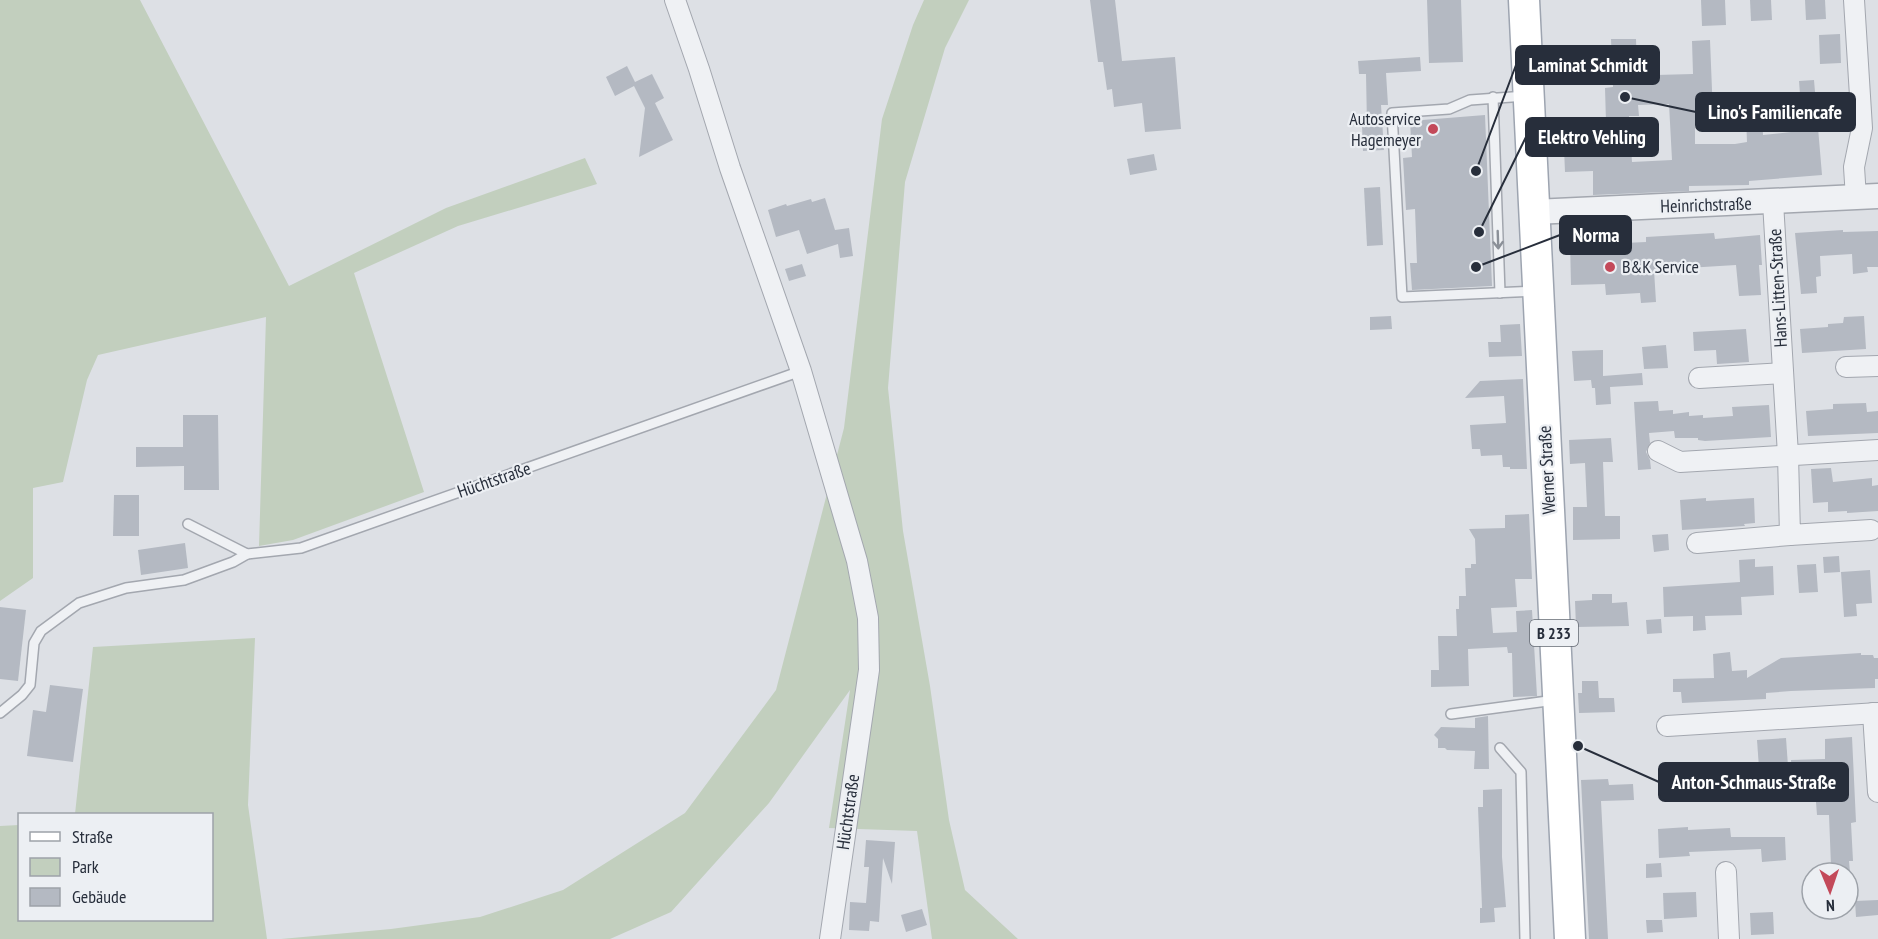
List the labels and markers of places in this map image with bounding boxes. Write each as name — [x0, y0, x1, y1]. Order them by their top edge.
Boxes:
callout: Laminat Schmidt — [1516, 46, 1659, 84]
callout: Lino's Familiencafe — [1696, 93, 1855, 131]
place label: Autoservice Hagemeyer — [1349, 107, 1421, 151]
callout: Elektro Vehling — [1526, 118, 1658, 156]
marker: Autoservice Hagemeyer — [1426, 122, 1440, 136]
callout: Norma — [1560, 216, 1631, 254]
place label: B&K Service — [1622, 255, 1699, 278]
marker: B&K Service — [1603, 260, 1617, 274]
callout: Anton-Schmaus-Straße — [1659, 763, 1848, 801]

